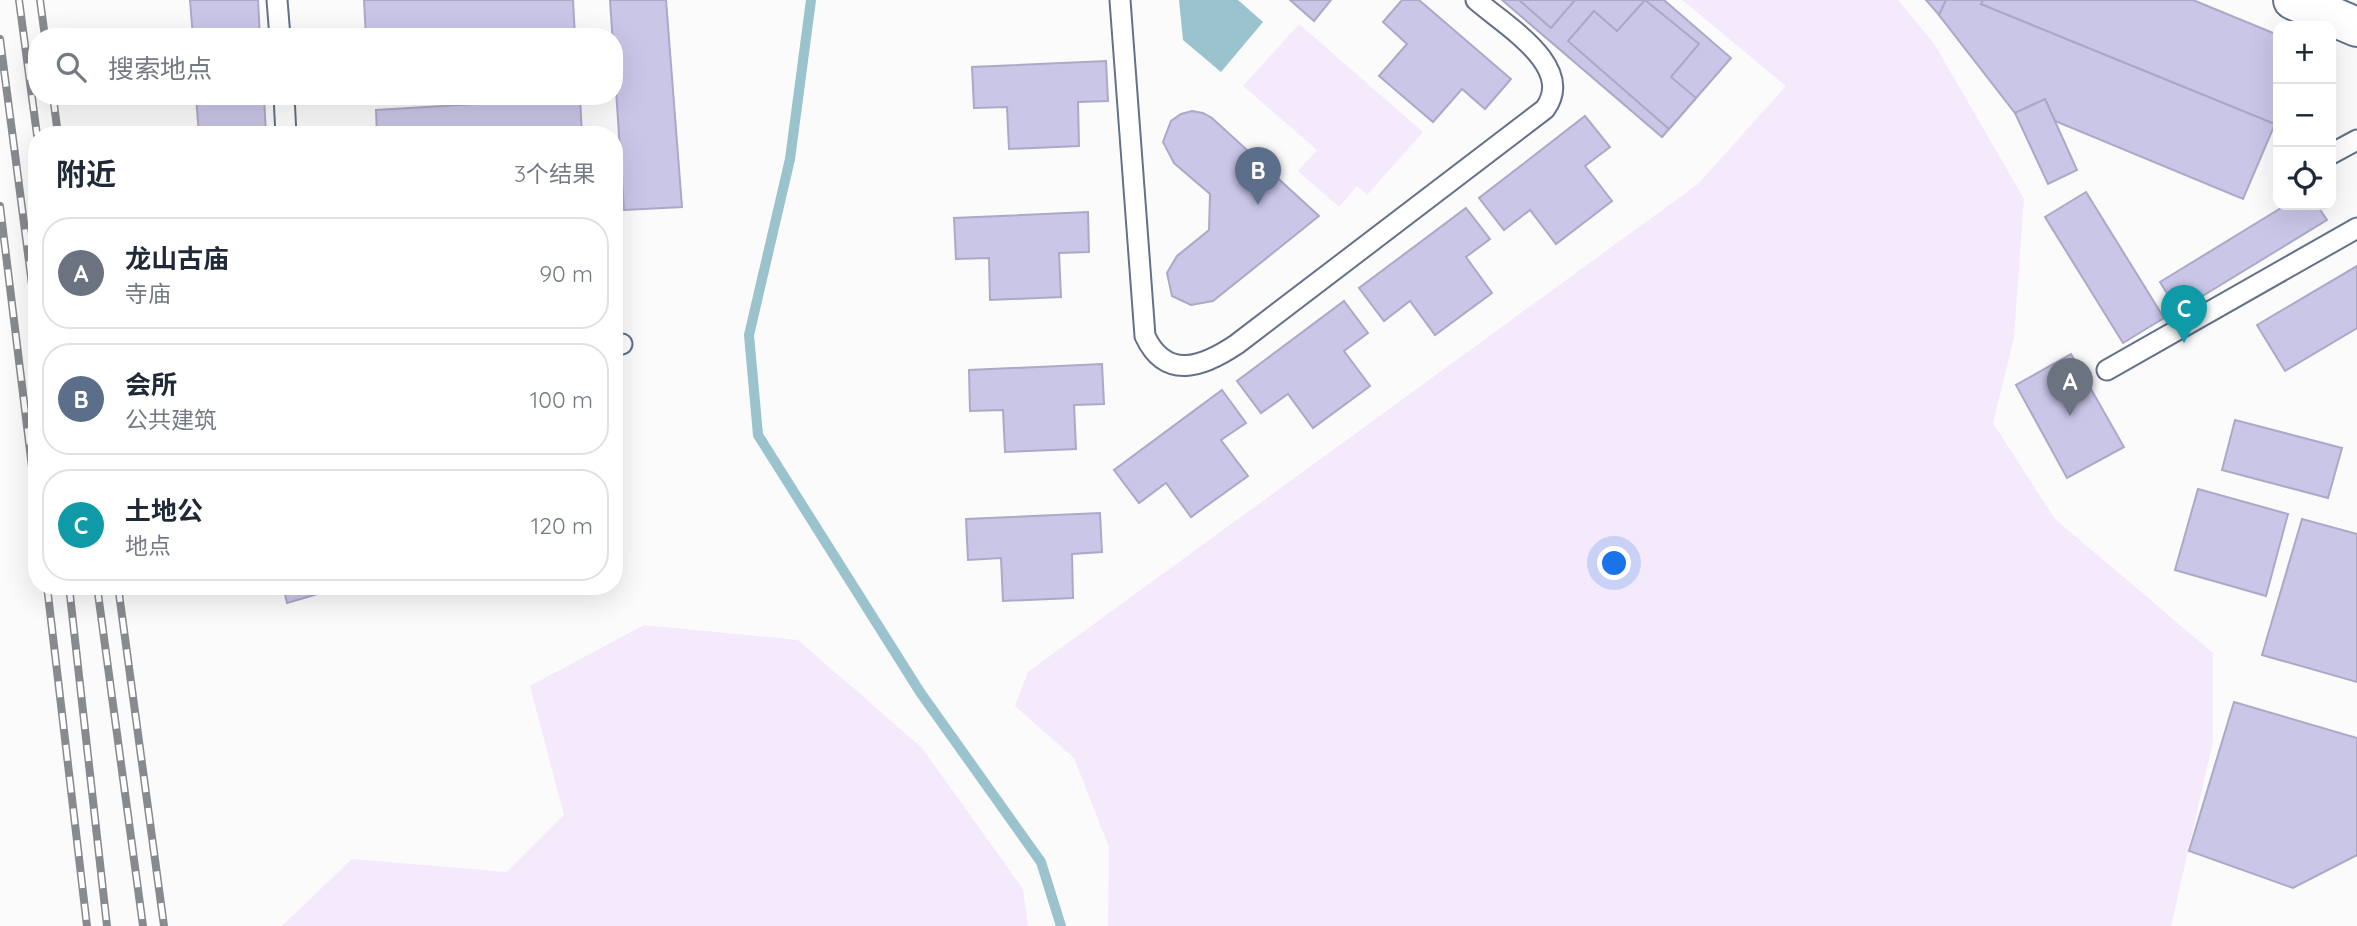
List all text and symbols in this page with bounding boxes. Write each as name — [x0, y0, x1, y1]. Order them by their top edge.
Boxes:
map controls — [2273, 21, 2336, 210]
button: + — [2273, 21, 2336, 84]
search box — [28, 28, 623, 105]
icon: search — [52, 48, 90, 86]
text: 搜索地点 — [108, 52, 212, 85]
button: − — [2273, 84, 2336, 147]
pin: B — [1235, 147, 1281, 205]
button: locate — [2273, 147, 2336, 210]
text: 附近 — [56, 155, 116, 193]
text: 3个结果 — [514, 159, 595, 188]
text: 龙山古庙 — [125, 242, 229, 275]
text: A — [74, 259, 88, 288]
text: 90 m — [539, 259, 593, 288]
text: 寺庙 — [125, 279, 171, 308]
pin: C — [2161, 285, 2207, 343]
pin: A — [2047, 358, 2093, 416]
text: 会所 — [125, 368, 177, 401]
text: B — [73, 385, 89, 414]
text: 100 m — [530, 385, 593, 414]
text: 公共建筑 — [125, 405, 217, 434]
text: 土地公 — [125, 494, 203, 527]
text: C — [74, 511, 88, 540]
text: 120 m — [531, 511, 593, 540]
text: 地点 — [125, 531, 171, 560]
your location — [1597, 546, 1631, 580]

